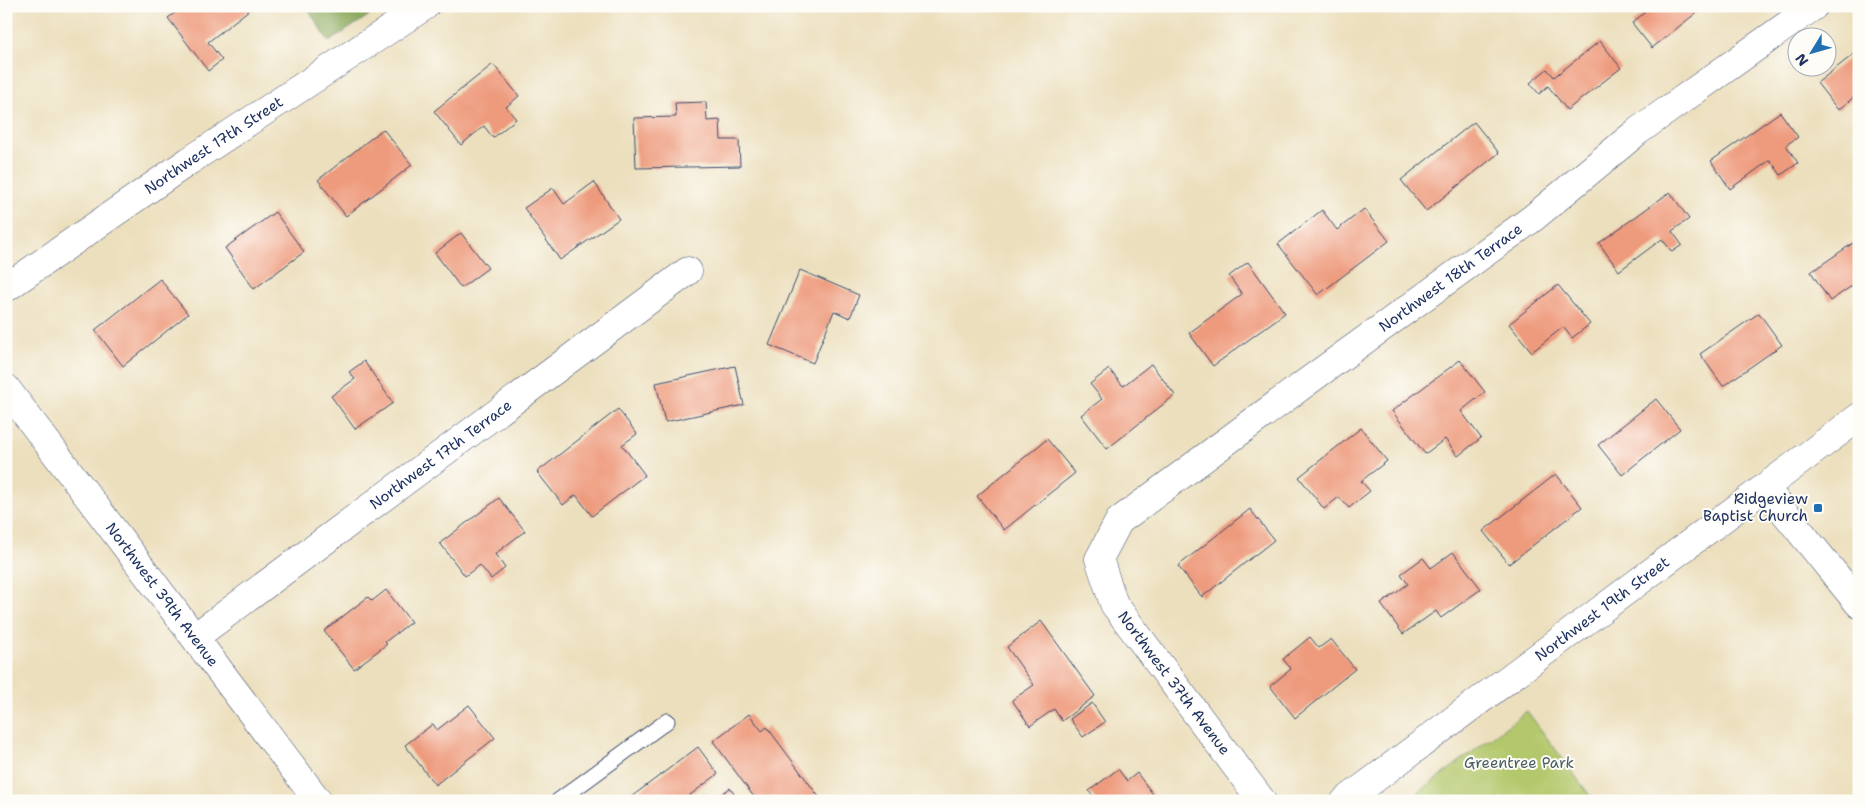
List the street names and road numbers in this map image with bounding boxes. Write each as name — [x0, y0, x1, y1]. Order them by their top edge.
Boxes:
street label: Northwest 17th Street — [140, 92, 287, 199]
street label: Northwest 18th Terrace — [1375, 219, 1526, 337]
street label: Northwest 17th Terrace — [366, 395, 516, 514]
street label: Northwest 39th Avenue — [101, 518, 223, 671]
street label: Northwest 19th Street — [1531, 552, 1673, 666]
street label: Northwest 37th Avenue — [1113, 607, 1235, 759]

